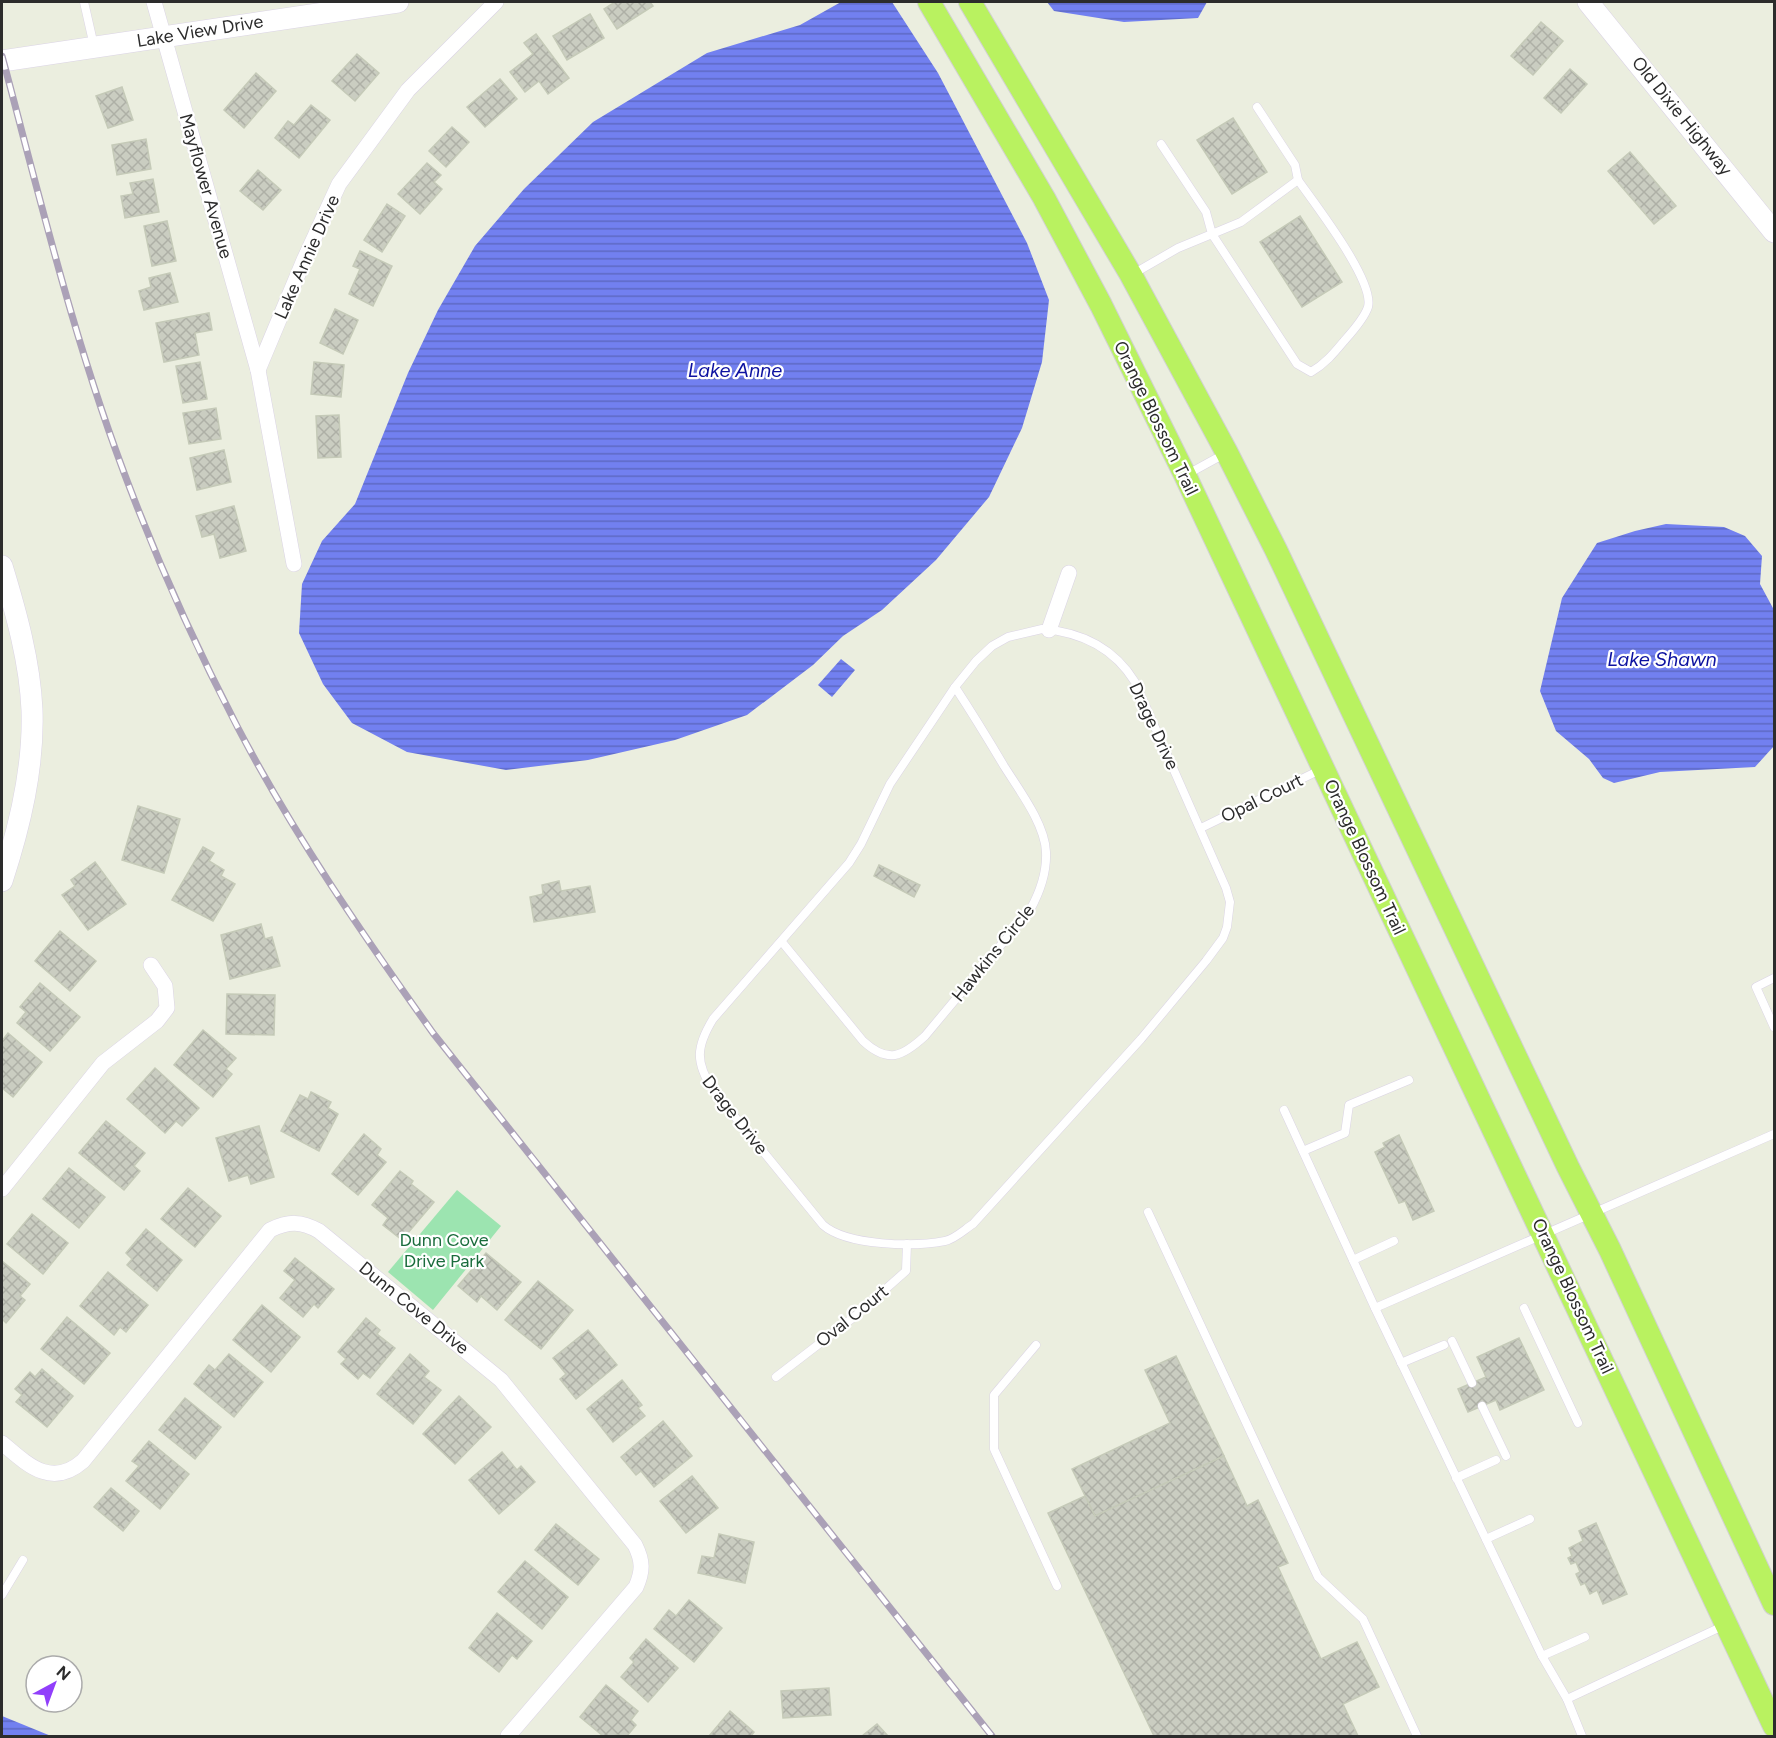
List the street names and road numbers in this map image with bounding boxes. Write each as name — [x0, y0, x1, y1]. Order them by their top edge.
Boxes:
street label: Lake View Drive — [135, 10, 265, 52]
street label: Old Dixie Highway — [1627, 52, 1737, 180]
street label: Mayflower Avenue — [175, 111, 237, 261]
street label: Lake Annie Drive — [270, 191, 344, 323]
street label: Orange Blossom Trail — [1109, 337, 1203, 499]
street label: Drage Drive — [1124, 679, 1184, 773]
street label: Opal Court — [1217, 769, 1307, 827]
street label: Orange Blossom Trail — [1319, 776, 1411, 938]
street label: Hawkins Circle — [947, 900, 1039, 1006]
street label: Drage Drive — [697, 1071, 773, 1159]
street label: Orange Blossom Trail — [1527, 1215, 1619, 1377]
street label: Dunn Cove Drive — [355, 1257, 474, 1359]
street label: Oval Court — [811, 1280, 893, 1352]

